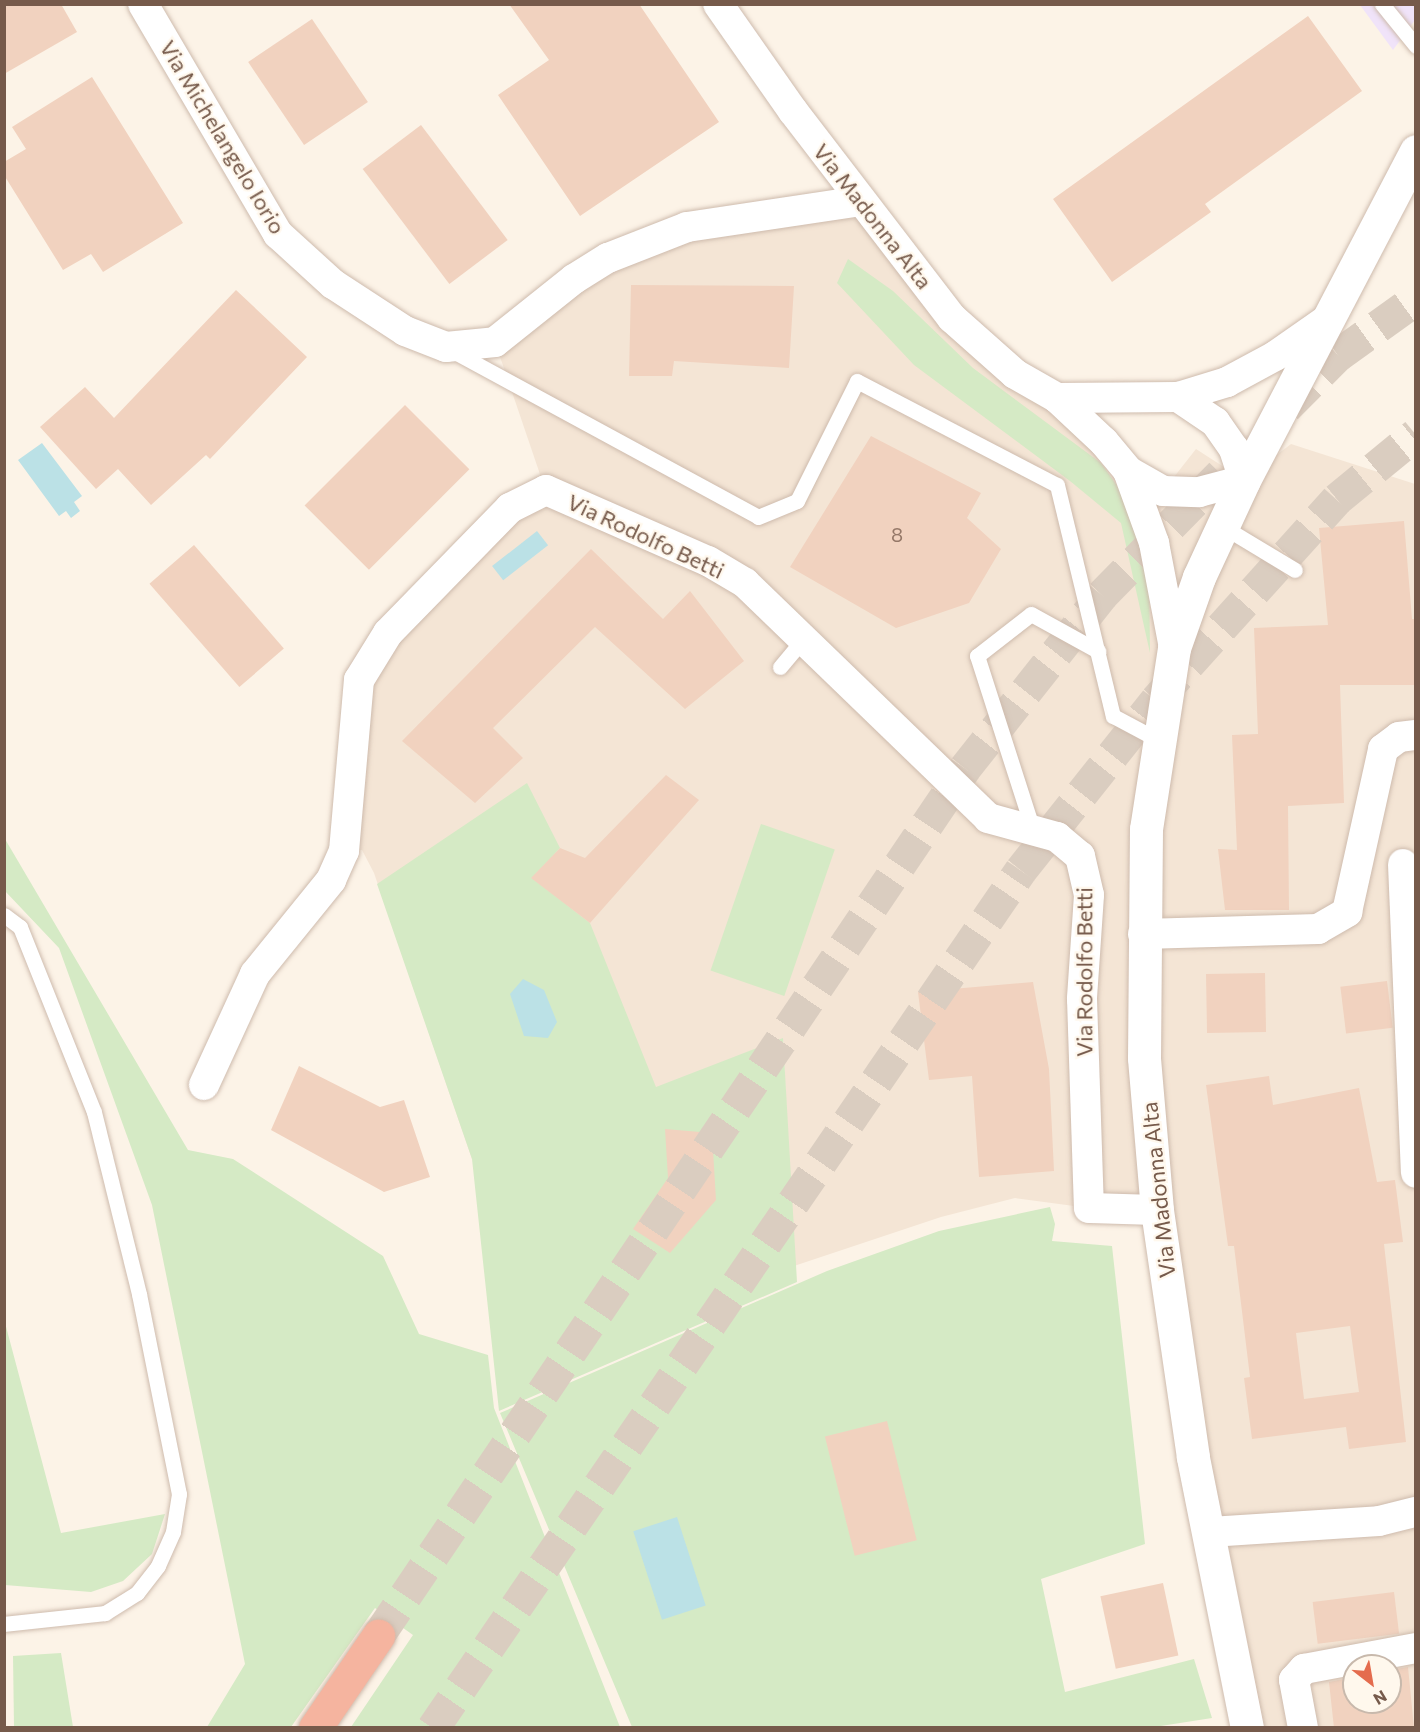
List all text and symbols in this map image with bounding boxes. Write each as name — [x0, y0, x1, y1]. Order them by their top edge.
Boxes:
street label: Via Michelangelo Iorio — [155, 35, 291, 239]
street label: Via Madonna Alta — [808, 138, 938, 294]
street label: Via Rodolfo Betti — [563, 488, 729, 584]
house number: 8 — [891, 522, 903, 546]
street label: Via Rodolfo Betti — [1071, 887, 1097, 1057]
street label: Via Madonna Alta — [1136, 1101, 1180, 1279]
north arrow — [1342, 1654, 1402, 1714]
text: N — [1370, 1687, 1391, 1709]

